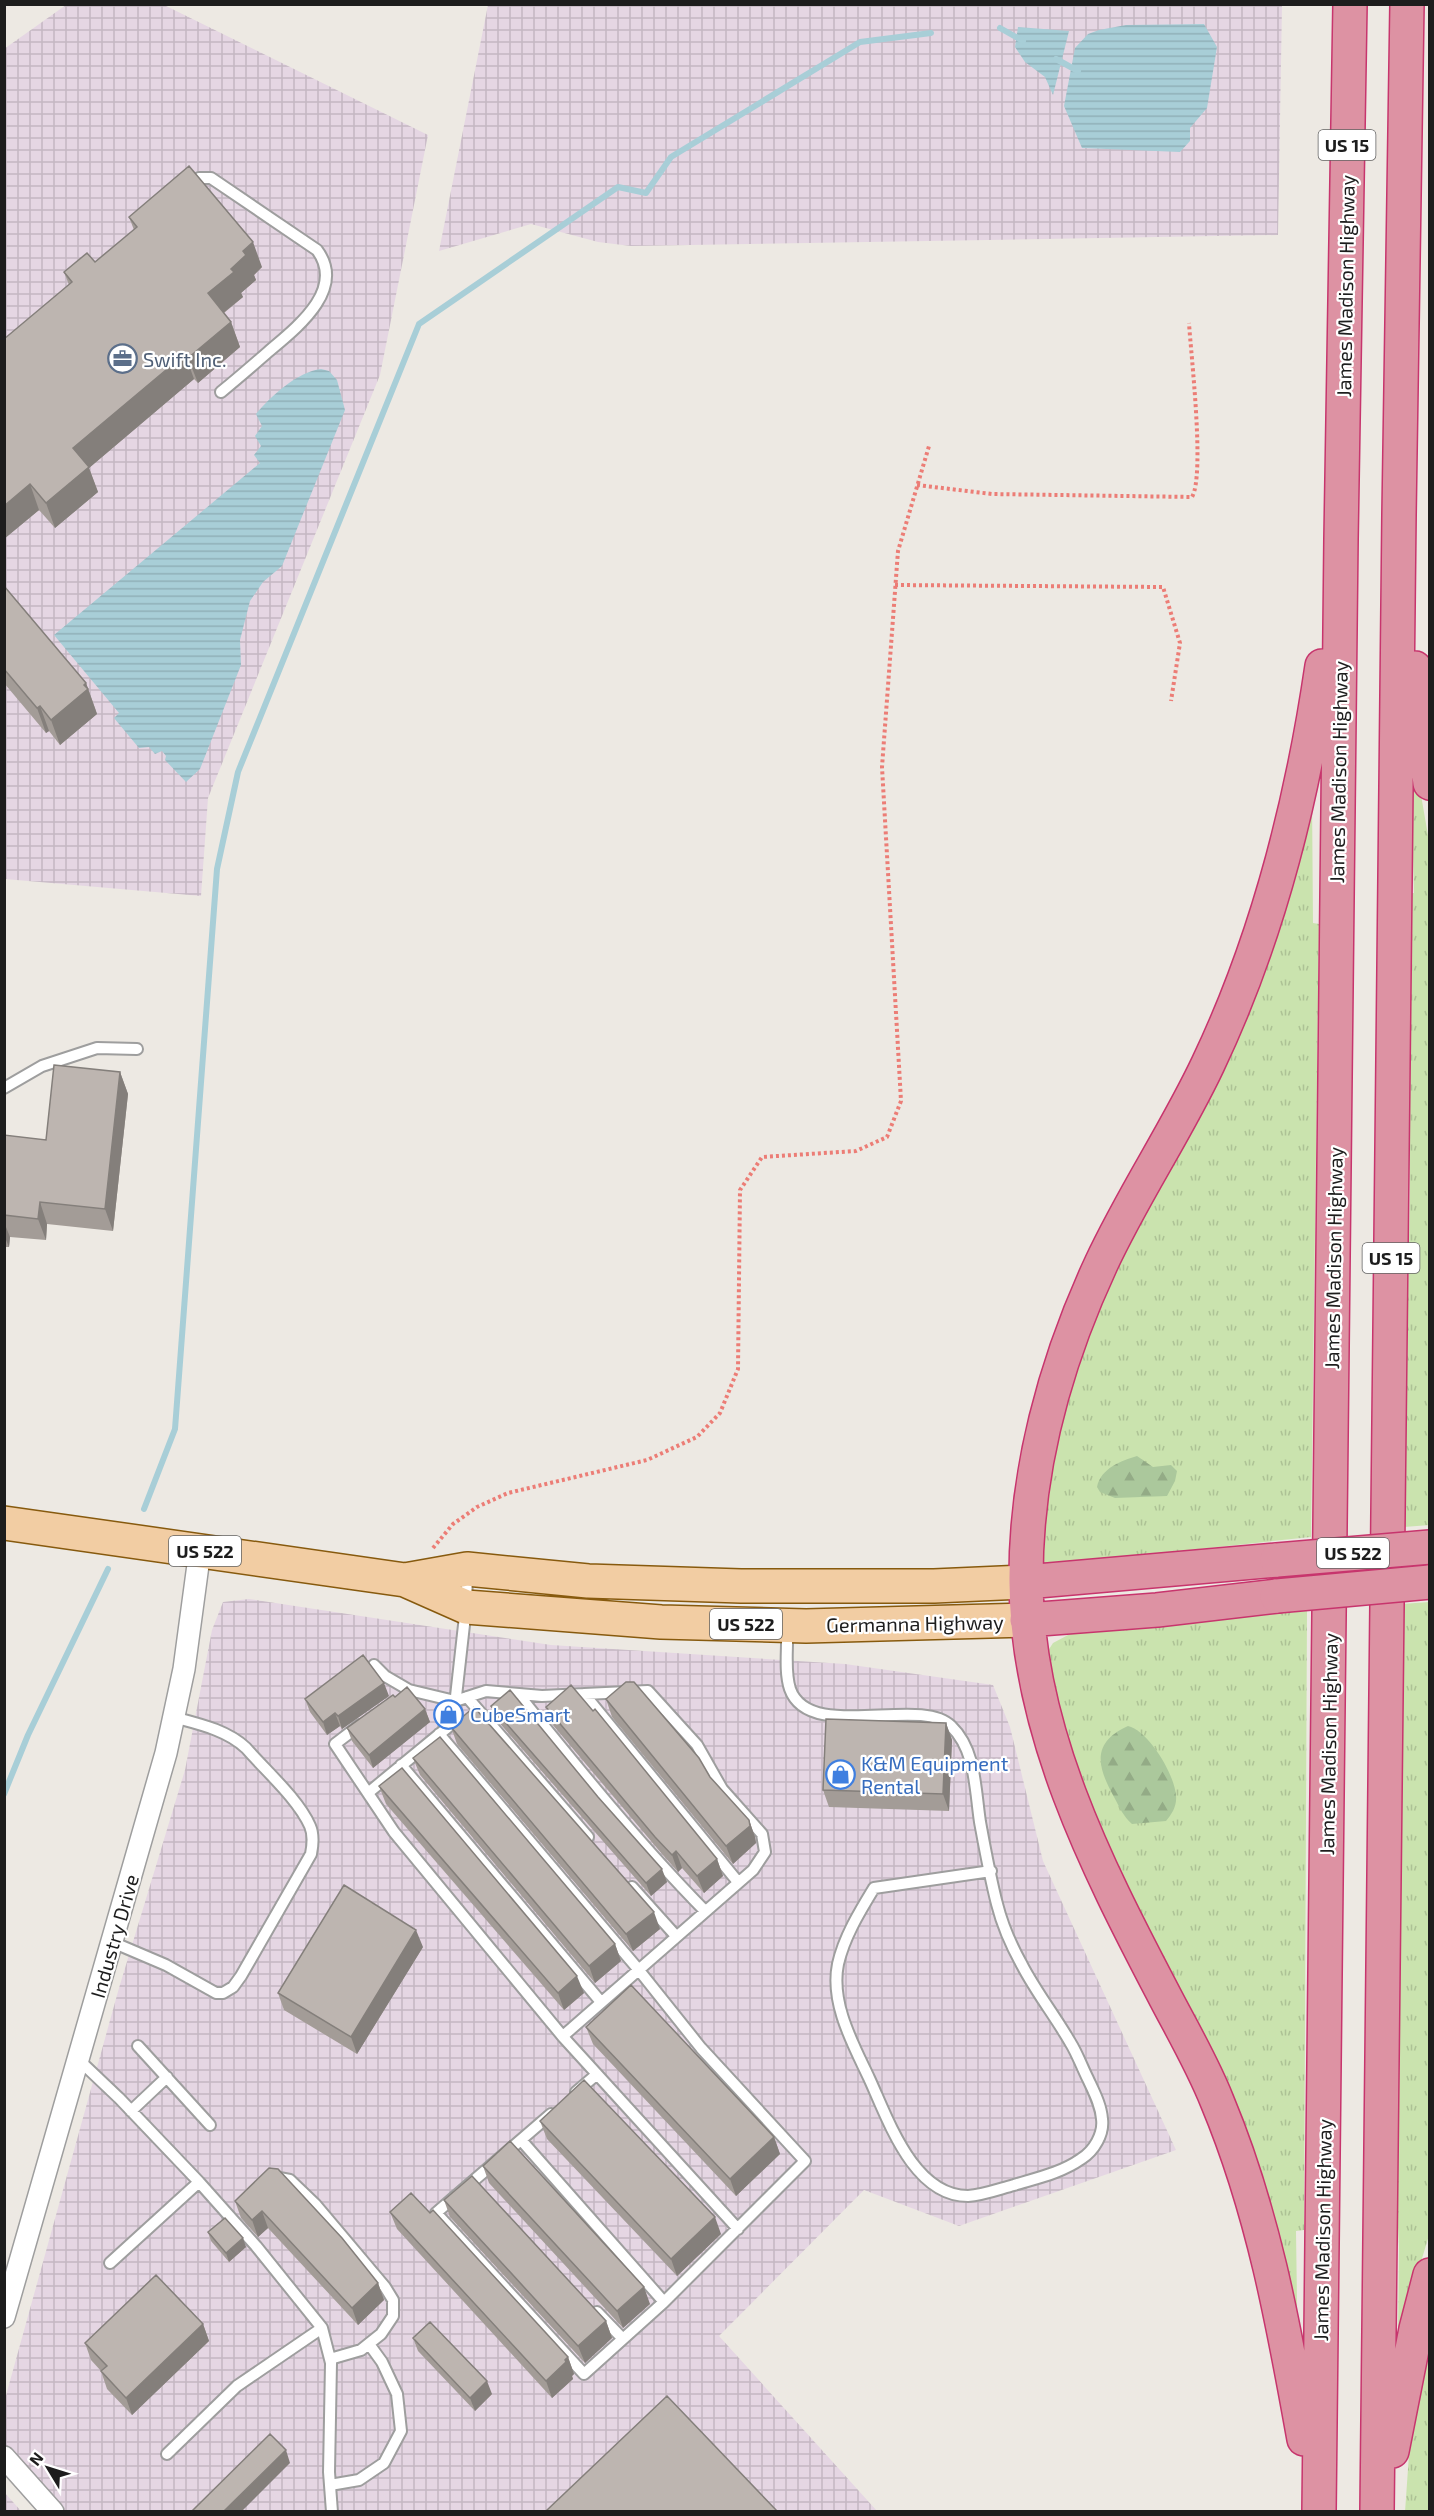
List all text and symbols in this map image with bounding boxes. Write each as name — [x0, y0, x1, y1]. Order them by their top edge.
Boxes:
road number: US 15 — [1318, 130, 1376, 160]
street label: James Madison Highway — [1331, 174, 1359, 397]
office icon: Swift Inc. — [106, 343, 138, 375]
place label: Swift Inc. — [143, 347, 226, 371]
street label: James Madison Highway — [1324, 660, 1352, 883]
street label: James Madison Highway — [1319, 1146, 1347, 1369]
road number: US 15 — [1362, 1243, 1420, 1273]
road number: US 522 — [169, 1536, 241, 1566]
road number: US 522 — [1317, 1538, 1389, 1568]
road number: US 522 — [710, 1609, 782, 1639]
street label: Germanna Highway — [826, 1609, 1004, 1637]
street label: James Madison Highway — [1314, 1632, 1342, 1855]
shop icon: CubeSmart — [433, 1698, 465, 1730]
place label: CubeSmart — [470, 1702, 571, 1726]
place label: K&M Equipment Rental — [861, 1751, 1009, 1798]
shop icon: K&M Equipment Rental — [824, 1759, 856, 1791]
street label: Industry Drive — [85, 1871, 143, 2001]
street label: James Madison Highway — [1308, 2118, 1336, 2341]
north arrow — [18, 2438, 78, 2498]
text: N — [25, 2448, 47, 2469]

